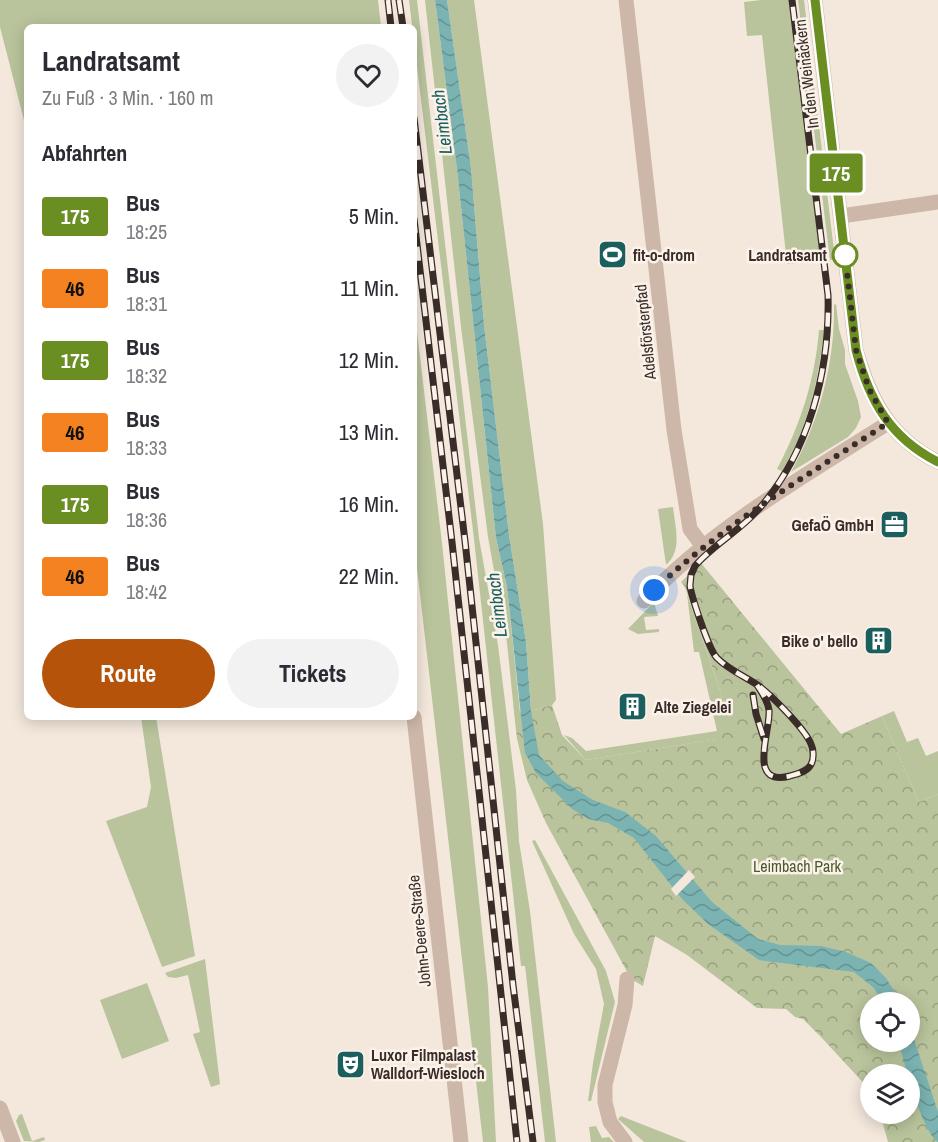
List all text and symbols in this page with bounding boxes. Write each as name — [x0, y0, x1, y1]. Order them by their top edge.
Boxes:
street label: In den Weinäckern — [788, 18, 824, 130]
text: Landratsamt — [42, 42, 180, 80]
button: heart — [336, 44, 399, 107]
text: Zu Fuß · 3 Min. · 160 m — [42, 84, 213, 111]
water label: Leimbach — [425, 88, 458, 156]
text: Abfahrten — [42, 138, 127, 168]
line badge: 175 — [802, 154, 870, 192]
text: 175 — [822, 159, 850, 188]
text: Bus — [126, 188, 160, 218]
text: 5 Min. — [349, 201, 399, 231]
text: 175 — [61, 202, 89, 231]
text: 18:25 — [126, 218, 167, 245]
sports icon: fit-o-drom — [596, 239, 628, 271]
marker: Landratsamt — [832, 242, 858, 268]
place label: fit-o-drom — [633, 244, 695, 266]
place label: Landratsamt — [748, 244, 828, 266]
text: Bus — [126, 260, 160, 290]
text: 11 Min. — [340, 273, 399, 303]
text: 46 — [65, 274, 85, 303]
street label: Adelsförsterpfad — [629, 283, 661, 382]
text: 18:31 — [126, 290, 167, 317]
text: Bus — [126, 332, 160, 362]
text: 12 Min. — [339, 345, 399, 375]
text: 175 — [61, 346, 89, 375]
text: 18:32 — [126, 362, 167, 389]
text: Bus — [126, 404, 160, 434]
text: 13 Min. — [339, 417, 399, 447]
text: 46 — [65, 418, 85, 447]
text: 18:33 — [126, 434, 167, 461]
text: Bus — [126, 476, 160, 506]
text: 16 Min. — [339, 489, 399, 519]
text: 175 — [61, 490, 89, 519]
text: 18:36 — [126, 506, 167, 533]
office icon: GefaÖ GmbH — [879, 509, 911, 541]
place label: GefaÖ GmbH — [792, 514, 874, 536]
text: Bus — [126, 548, 160, 578]
text: 22 Min. — [339, 561, 399, 591]
text: 46 — [65, 562, 85, 591]
water label: Leimbach — [480, 571, 513, 639]
your location — [639, 575, 669, 605]
text: 18:42 — [126, 578, 167, 605]
building icon: Bike o' bello — [863, 625, 895, 657]
place label: Bike o' bello — [781, 630, 858, 652]
button: Route — [42, 639, 215, 708]
button: Tickets — [227, 639, 399, 708]
building icon: Alte Ziegelei — [617, 691, 649, 723]
place label: Alte Ziegelei — [654, 696, 731, 718]
park label: Leimbach Park — [753, 855, 842, 877]
street label: John-Deere-Straße — [402, 874, 436, 988]
map controls — [860, 992, 920, 1124]
button: locate — [860, 992, 920, 1052]
place label: Luxor Filmpalast Walldorf-Wiesloch — [371, 1044, 485, 1084]
theatre icon: Luxor Filmpalast Walldorf-Wiesloch — [334, 1048, 366, 1080]
button: layers — [860, 1064, 920, 1124]

